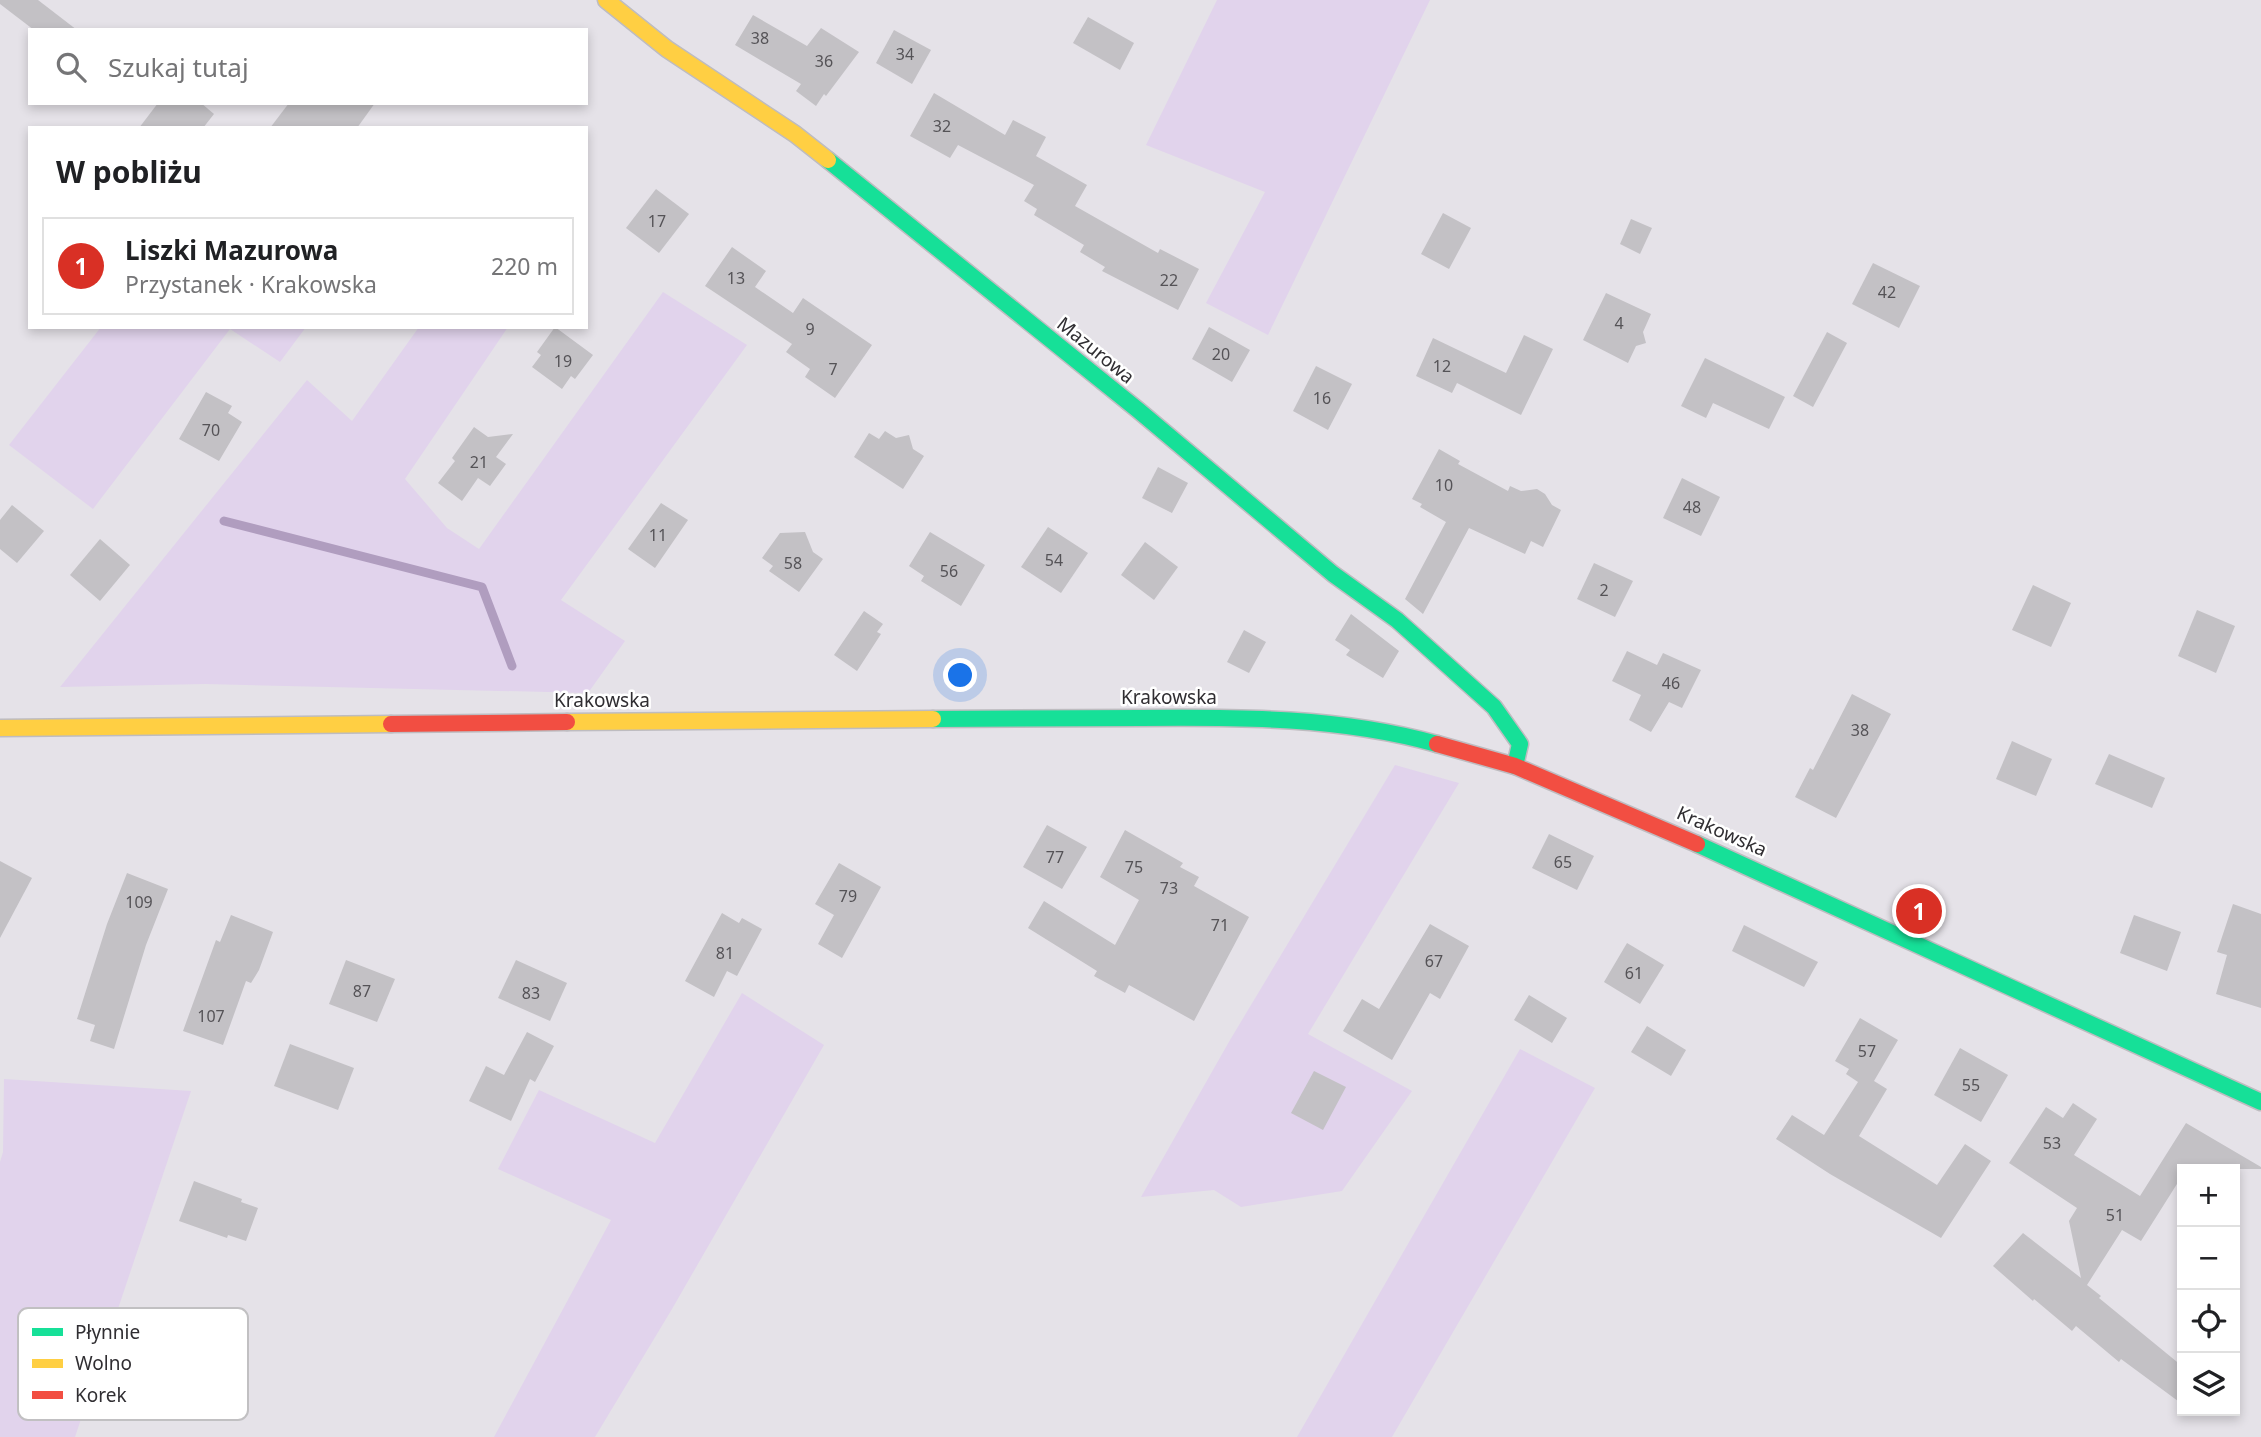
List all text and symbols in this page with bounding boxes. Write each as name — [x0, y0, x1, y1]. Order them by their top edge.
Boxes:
house number: 38 — [751, 27, 769, 49]
search box — [28, 28, 588, 105]
house number: 34 — [896, 43, 914, 65]
icon: search — [52, 48, 90, 86]
text: Szukaj tutaj — [108, 49, 249, 85]
house number: 36 — [815, 50, 833, 72]
house number: 32 — [933, 115, 951, 137]
text: W pobliżu — [56, 151, 202, 192]
house number: 17 — [648, 210, 666, 232]
text: Liszki Mazurowa — [125, 232, 338, 268]
text: 1 — [74, 250, 88, 282]
text: 220 m — [491, 250, 558, 282]
house number: 13 — [727, 267, 745, 289]
text: Przystanek · Krakowska — [125, 268, 377, 300]
house number: 22 — [1160, 269, 1178, 291]
house number: 42 — [1878, 281, 1896, 303]
street label: Mazurowa — [1052, 311, 1140, 389]
house number: 4 — [1614, 312, 1624, 334]
house number: 9 — [805, 318, 815, 340]
house number: 20 — [1212, 343, 1230, 365]
house number: 19 — [554, 350, 572, 372]
house number: 12 — [1433, 355, 1451, 377]
house number: 7 — [828, 358, 838, 380]
house number: 16 — [1313, 387, 1331, 409]
house number: 70 — [202, 419, 220, 441]
house number: 21 — [470, 451, 488, 473]
house number: 10 — [1435, 474, 1453, 496]
house number: 48 — [1683, 496, 1701, 518]
house number: 11 — [649, 524, 667, 546]
house number: 54 — [1045, 549, 1063, 571]
house number: 58 — [784, 552, 802, 574]
house number: 56 — [940, 560, 958, 582]
house number: 2 — [1599, 579, 1609, 601]
your location — [943, 658, 977, 692]
house number: 46 — [1662, 672, 1680, 694]
street label: Krakowska — [1121, 684, 1217, 710]
street label: Krakowska — [554, 687, 650, 713]
house number: 38 — [1851, 719, 1869, 741]
street label: Krakowska — [1673, 800, 1771, 862]
house number: 77 — [1046, 846, 1064, 868]
house number: 65 — [1554, 851, 1572, 873]
house number: 75 — [1125, 856, 1143, 878]
house number: 73 — [1160, 877, 1178, 899]
house number: 79 — [839, 885, 857, 907]
pin: 1 — [1896, 885, 1942, 937]
house number: 109 — [125, 891, 153, 913]
house number: 71 — [1211, 914, 1229, 936]
house number: 81 — [716, 942, 734, 964]
house number: 67 — [1425, 950, 1443, 972]
house number: 61 — [1625, 962, 1643, 984]
house number: 87 — [353, 980, 371, 1002]
house number: 83 — [522, 982, 540, 1004]
house number: 107 — [197, 1005, 225, 1027]
house number: 57 — [1858, 1040, 1876, 1062]
house number: 55 — [1962, 1074, 1980, 1096]
house number: 53 — [2043, 1132, 2061, 1154]
map controls — [2177, 1164, 2240, 1416]
button: + — [2177, 1164, 2240, 1227]
house number: 51 — [2106, 1204, 2124, 1226]
button: − — [2177, 1227, 2240, 1290]
button: locate — [2177, 1290, 2240, 1353]
legend — [18, 1308, 248, 1420]
text: Płynnie — [75, 1319, 140, 1345]
text: Wolno — [75, 1350, 132, 1376]
button: layers — [2177, 1353, 2240, 1416]
text: Korek — [75, 1382, 127, 1408]

